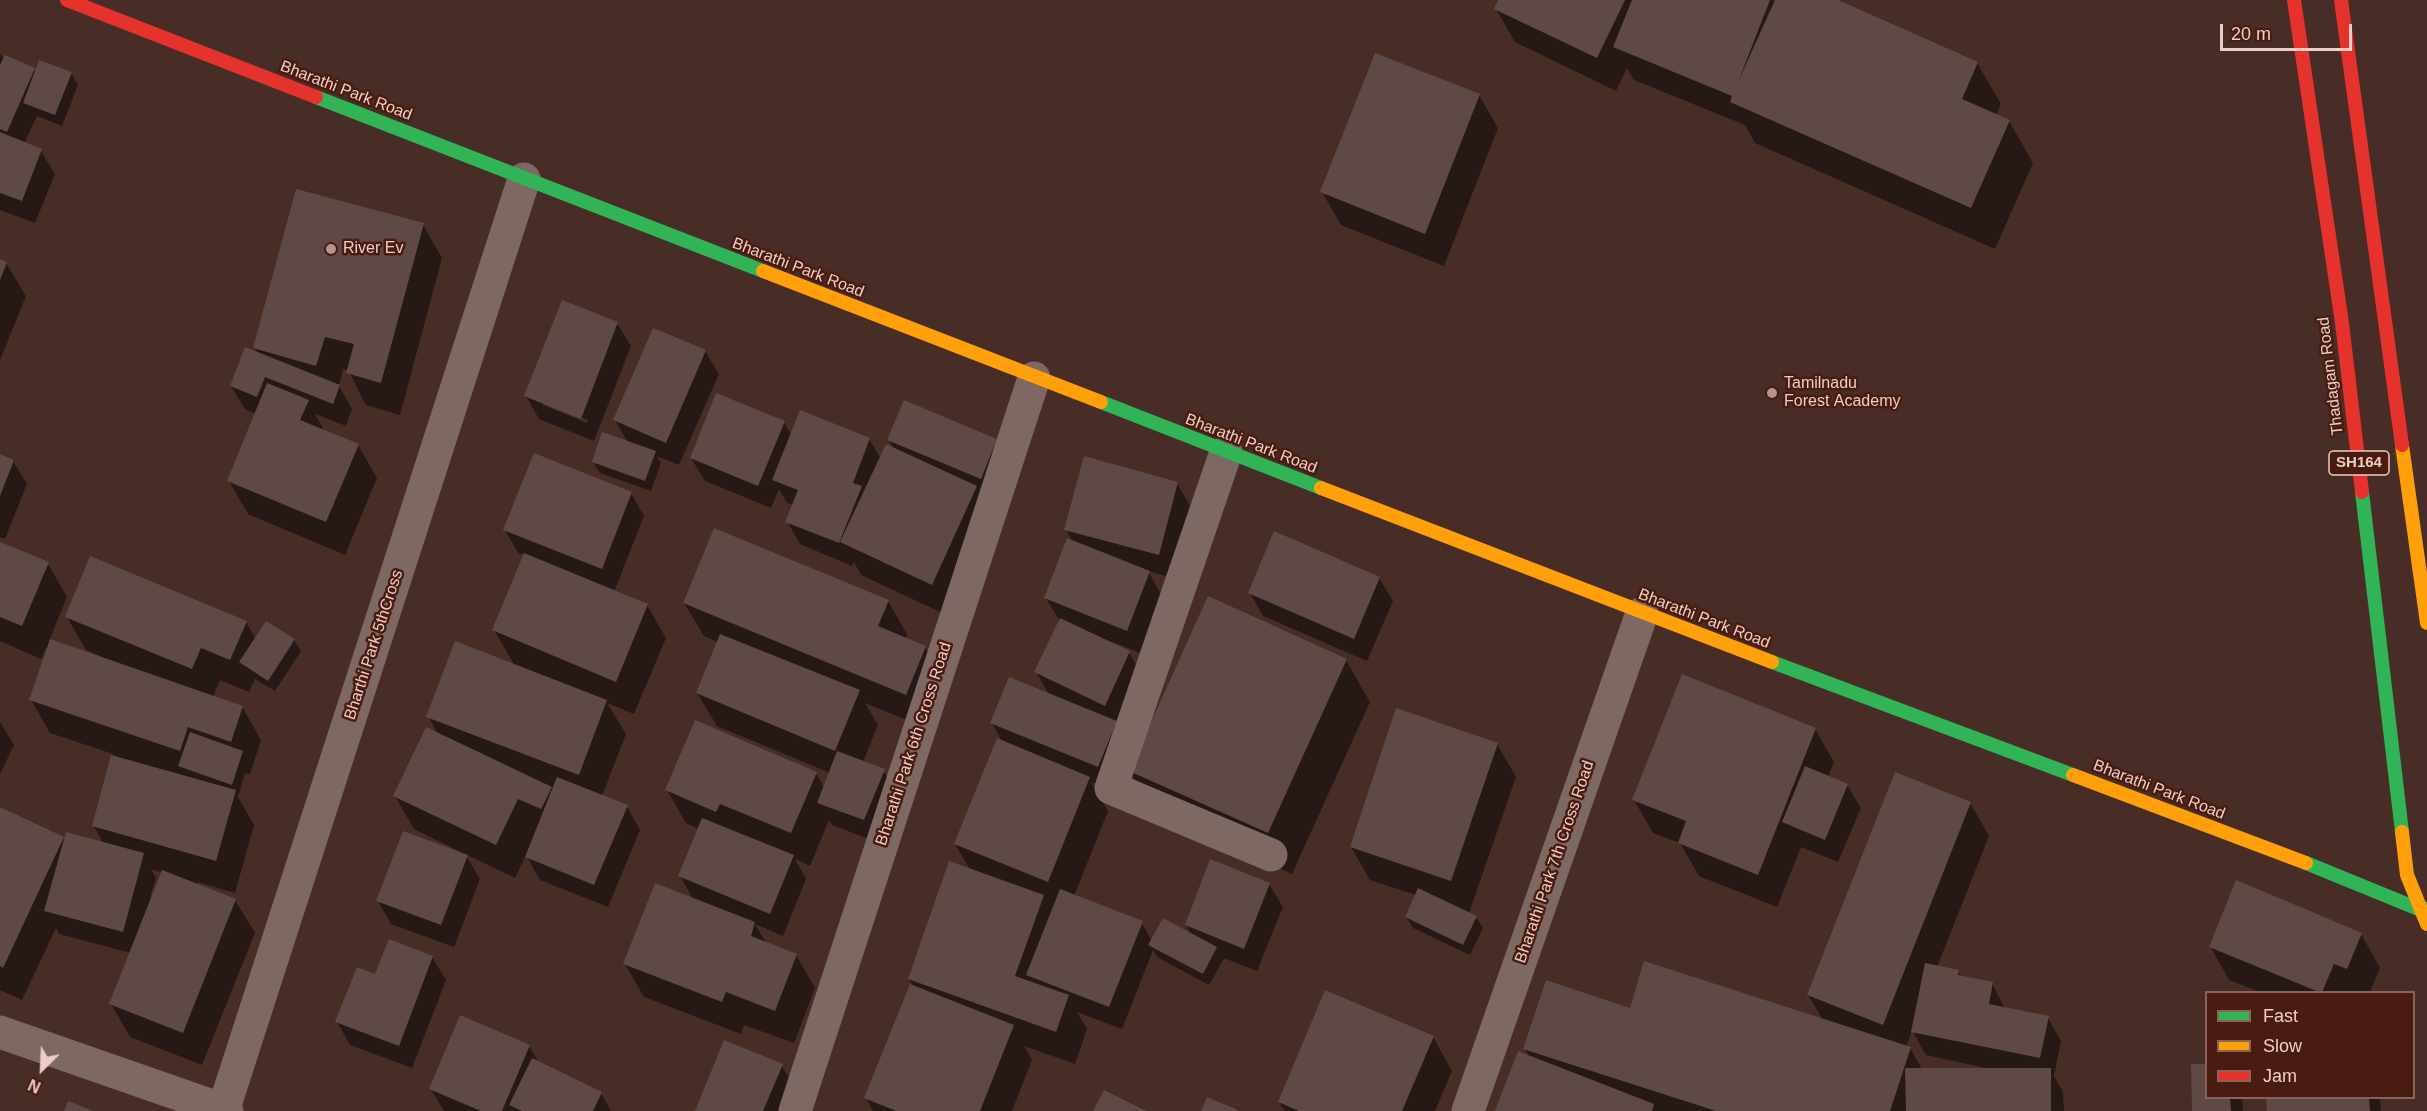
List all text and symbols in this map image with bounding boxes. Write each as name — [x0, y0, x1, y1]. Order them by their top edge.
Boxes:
scale bar — [2223, 12, 2355, 50]
text: 20 m — [2231, 24, 2271, 44]
street label: Bharathi Park Road — [277, 57, 415, 125]
street label: Bharathi Park Road — [729, 234, 867, 302]
place label: River Ev — [343, 239, 403, 259]
marker: River Ev — [324, 242, 338, 256]
street label: Thadagam Road — [2314, 316, 2348, 436]
place label: Tamilnadu Forest Academy — [1784, 374, 1900, 412]
marker: Tamilnadu Forest Academy — [1765, 386, 1779, 400]
street label: Bharathi Park Road — [1182, 410, 1320, 478]
road number: SH164 — [2329, 451, 2389, 475]
street label: Bharthi Park 5thCross — [341, 568, 407, 722]
street label: Bharathi Park Road — [1635, 585, 1773, 653]
street label: Bharathi Park 6th Cross Road — [872, 640, 956, 848]
street label: Bharathi Park Road — [2090, 756, 2228, 824]
street label: Bharathi Park 7th Cross Road — [1511, 758, 1599, 966]
legend — [2205, 991, 2415, 1099]
text: Fast — [2263, 1006, 2298, 1026]
text: Slow — [2263, 1036, 2302, 1056]
north arrow — [12, 1039, 72, 1099]
text: Jam — [2263, 1066, 2297, 1086]
text: N — [26, 1076, 43, 1096]

